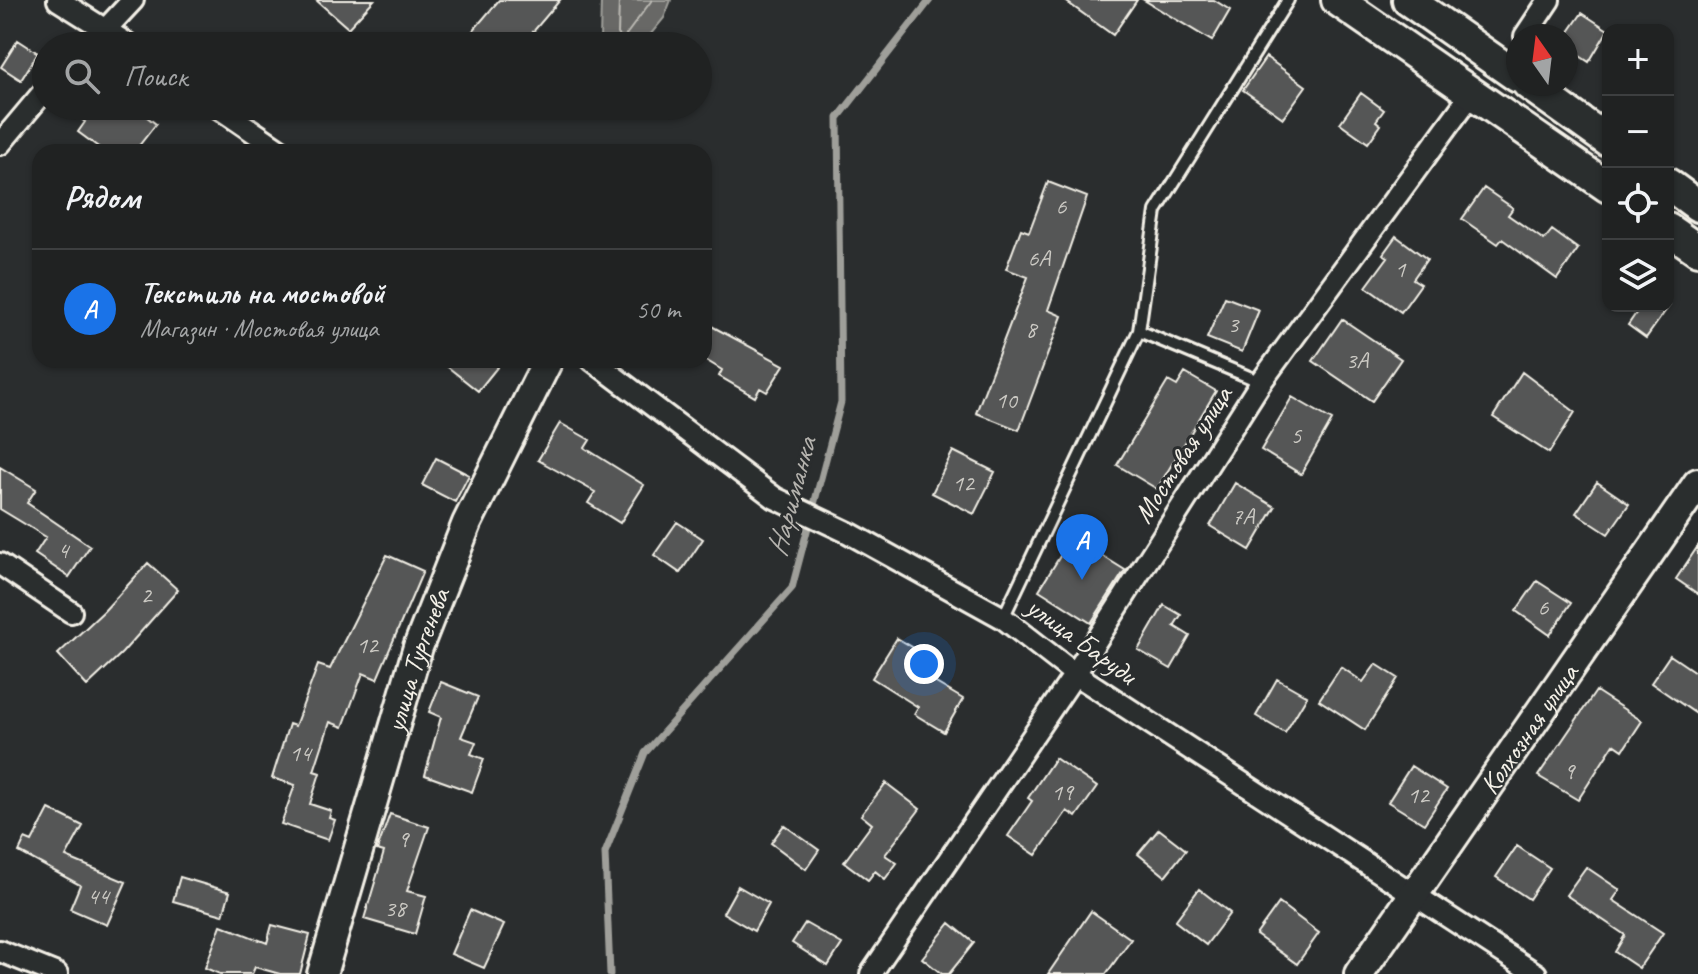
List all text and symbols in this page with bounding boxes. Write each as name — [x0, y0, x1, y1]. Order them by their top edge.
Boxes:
north arrow — [1506, 24, 1578, 96]
map controls — [1602, 24, 1674, 312]
button: + — [1602, 24, 1674, 96]
search box — [32, 32, 712, 120]
icon: search — [60, 54, 104, 98]
text: Поиск — [124, 57, 187, 95]
button: − — [1602, 96, 1674, 168]
button: locate — [1602, 168, 1674, 240]
text: Рядом — [64, 175, 140, 218]
house number: 6 — [1056, 191, 1068, 221]
button: layers — [1602, 240, 1674, 312]
house number: 6А — [1028, 243, 1051, 273]
house number: 1 — [1395, 254, 1407, 284]
text: Текстиль на мостовой — [140, 274, 384, 312]
text: A — [83, 293, 97, 326]
text: 50 m — [636, 293, 680, 326]
house number: 3 — [1228, 309, 1241, 339]
text: Магазин · Мостовая улица — [140, 312, 378, 345]
house number: 8 — [1026, 314, 1039, 344]
house number: 3А — [1346, 345, 1369, 375]
street label: Мостовая улица — [1125, 378, 1241, 529]
house number: 10 — [995, 385, 1019, 415]
house number: 5 — [1291, 420, 1303, 450]
water label: Нариманка — [757, 431, 826, 560]
house number: 12 — [952, 468, 976, 498]
house number: 7А — [1232, 501, 1255, 531]
pin: A — [1056, 514, 1108, 580]
house number: 4 — [58, 535, 71, 565]
house number: 2 — [141, 580, 154, 610]
street label: улица Тургенева — [377, 582, 458, 738]
street label: улица Баруди — [1018, 588, 1146, 694]
house number: 6 — [1538, 592, 1550, 622]
house number: 12 — [356, 630, 380, 660]
your location — [904, 644, 944, 684]
street label: Колхозная улица — [1472, 656, 1587, 801]
house number: 14 — [289, 738, 313, 768]
house number: 9 — [1564, 756, 1577, 786]
house number: 19 — [1051, 777, 1075, 807]
house number: 12 — [1407, 780, 1431, 810]
house number: 9 — [398, 824, 411, 854]
house number: 44 — [87, 881, 111, 911]
house number: 38 — [384, 893, 408, 923]

